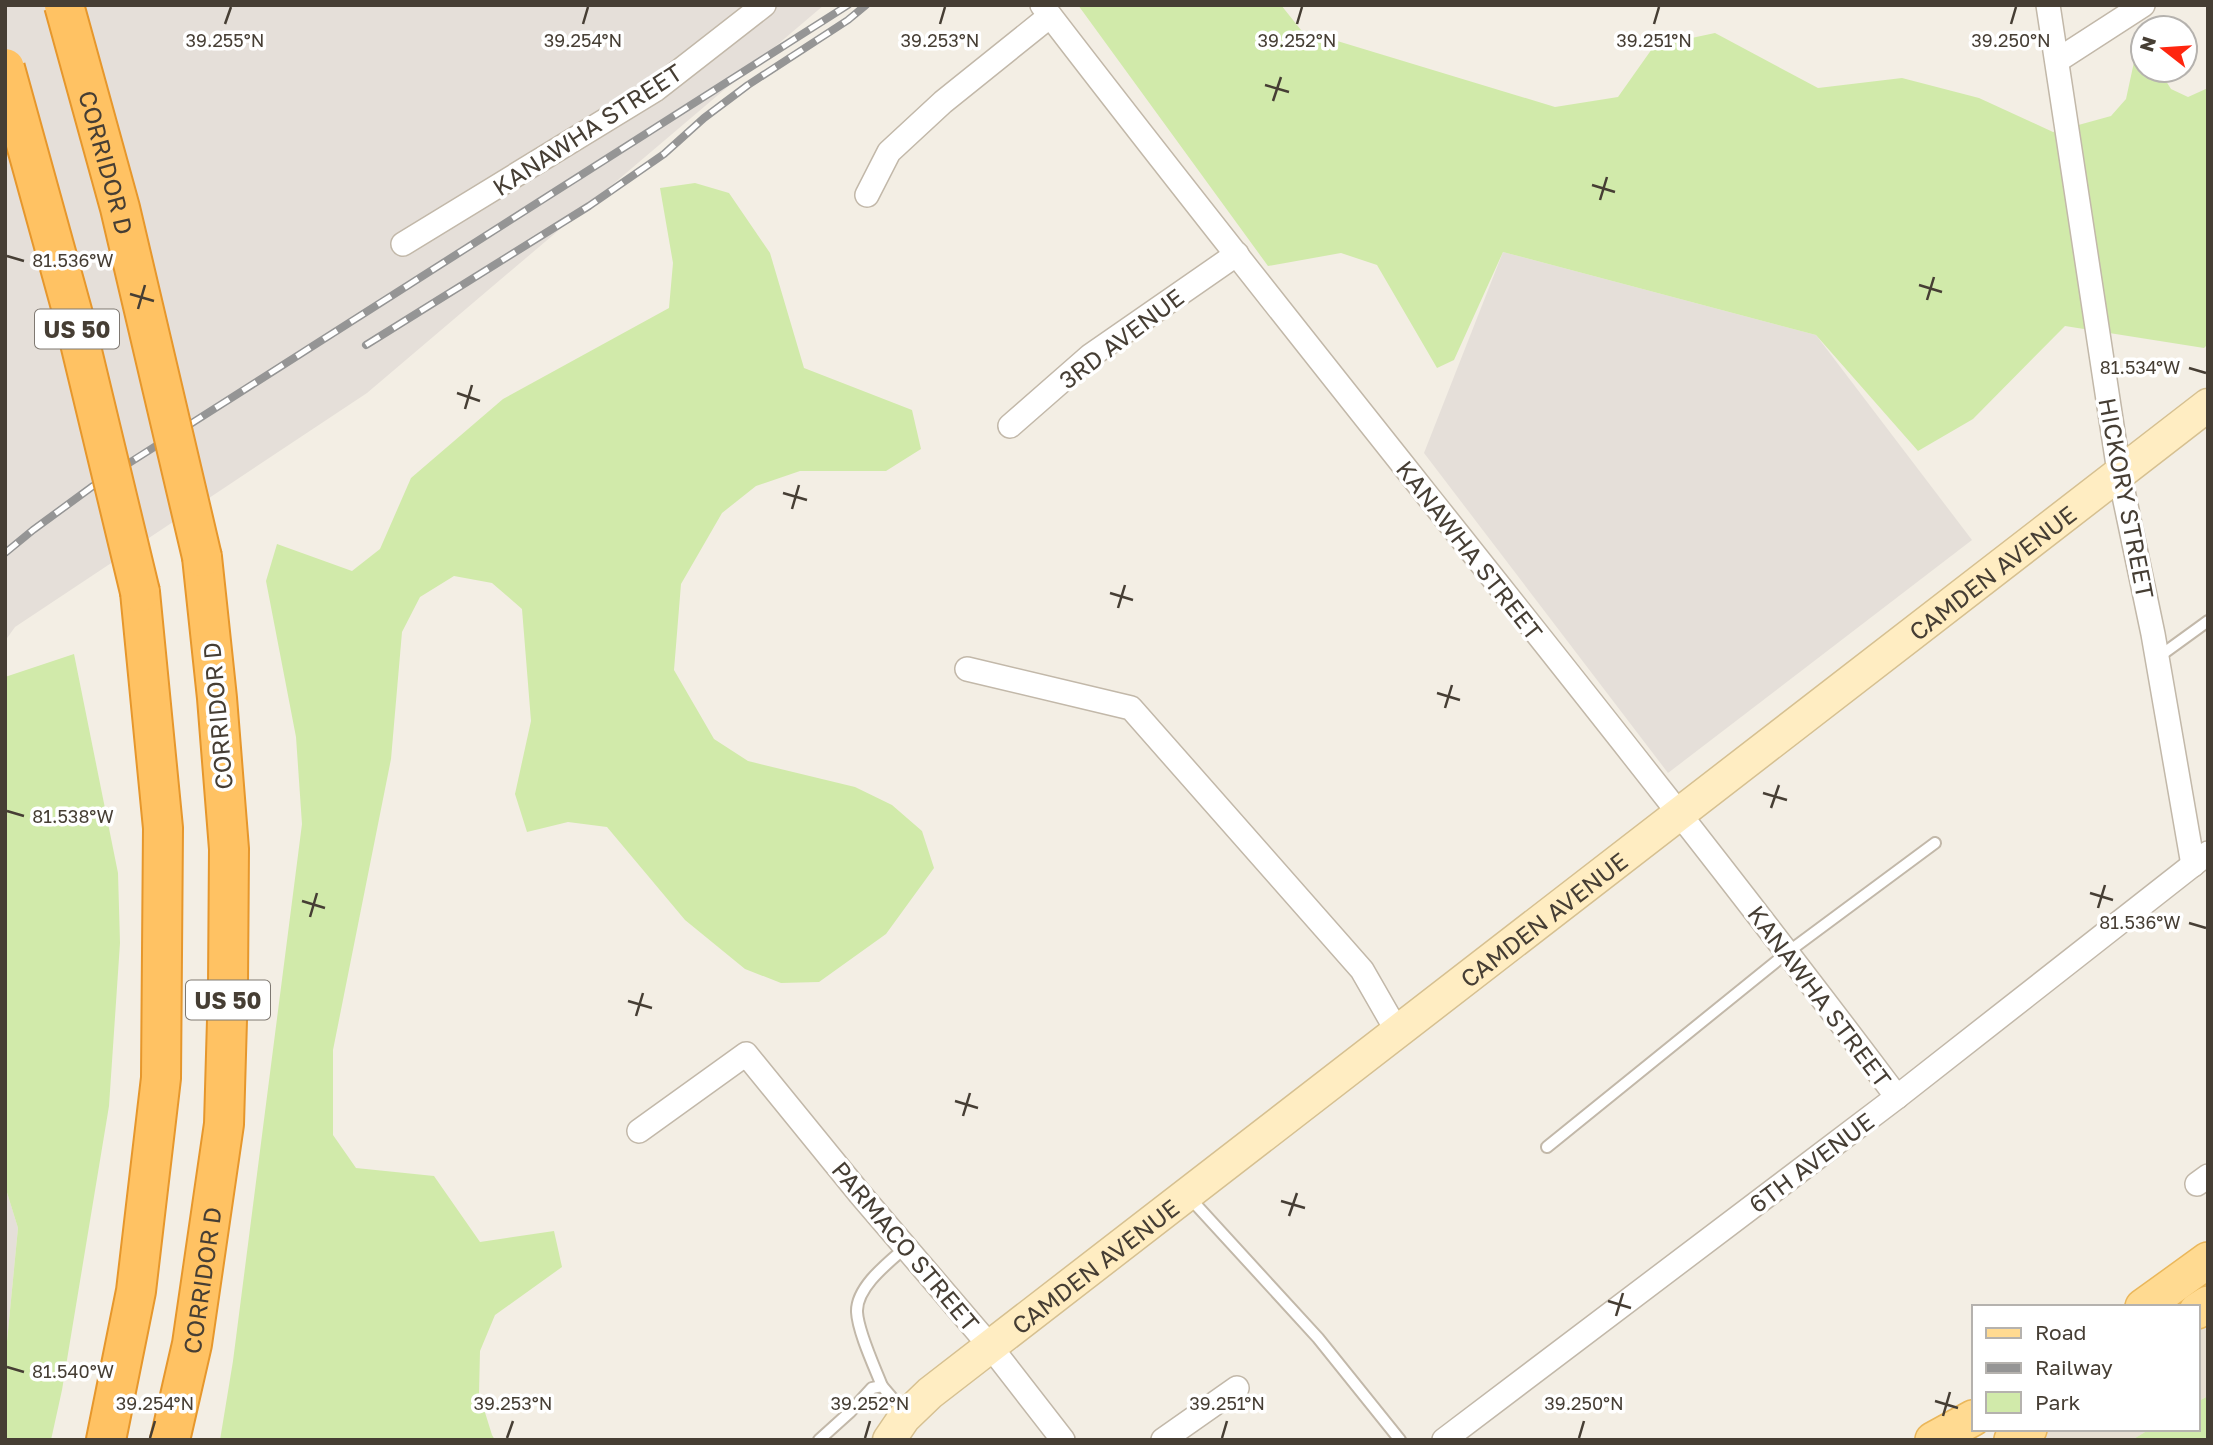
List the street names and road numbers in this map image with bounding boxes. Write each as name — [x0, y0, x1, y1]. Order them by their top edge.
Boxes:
street label: KANAWHA STREET — [487, 57, 687, 201]
street label: CORRIDOR D — [74, 87, 140, 237]
street label: 3RD AVENUE — [1053, 282, 1189, 394]
road number: US 50 — [35, 310, 119, 348]
street label: HICKORY STREET — [2093, 395, 2161, 601]
street label: KANAWHA STREET — [1391, 454, 1549, 646]
street label: CAMDEN AVENUE — [1903, 498, 2081, 646]
street label: CORRIDOR D — [196, 641, 238, 791]
street label: CAMDEN AVENUE — [1454, 845, 1633, 992]
street label: KANAWHA STREET — [1742, 899, 1898, 1093]
road number: US 50 — [186, 981, 270, 1020]
street label: 6TH AVENUE — [1743, 1106, 1879, 1218]
street label: PARMACO STREET — [826, 1155, 986, 1337]
street label: CAMDEN AVENUE — [1005, 1192, 1184, 1339]
street label: CORRIDOR D — [176, 1205, 226, 1356]

